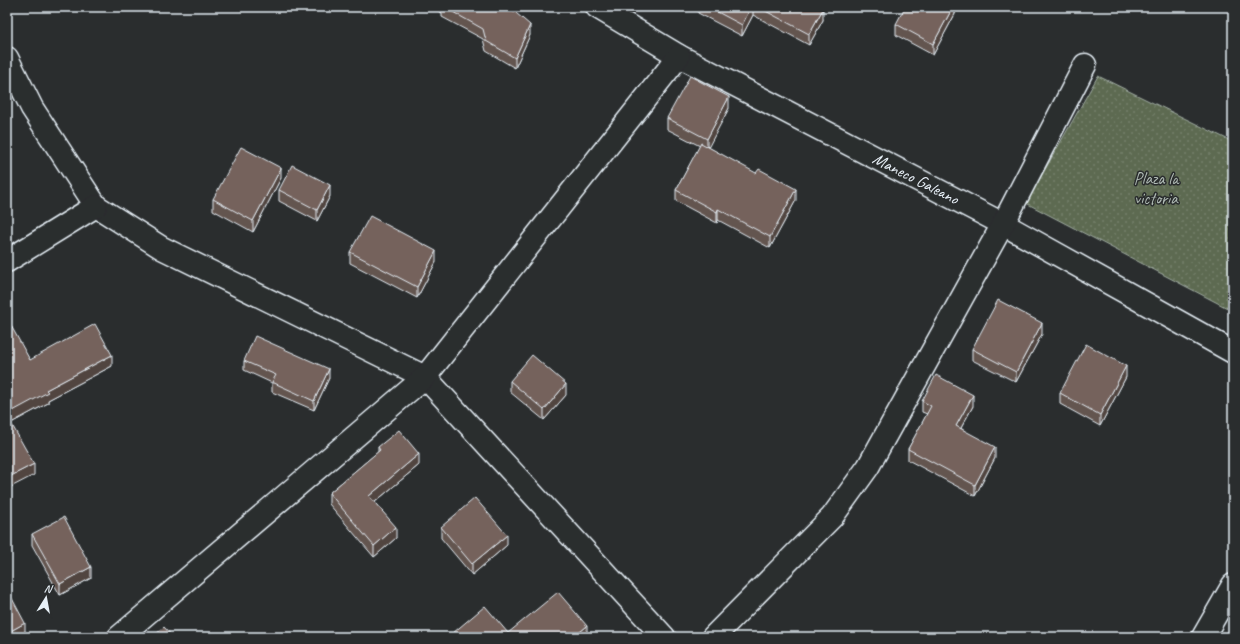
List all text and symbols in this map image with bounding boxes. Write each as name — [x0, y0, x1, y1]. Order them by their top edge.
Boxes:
street label: Maneco Galeano — [869, 148, 963, 210]
park label: Plaza la victoria — [1134, 168, 1180, 209]
north arrow — [26, 578, 66, 618]
text: N — [43, 581, 55, 596]

